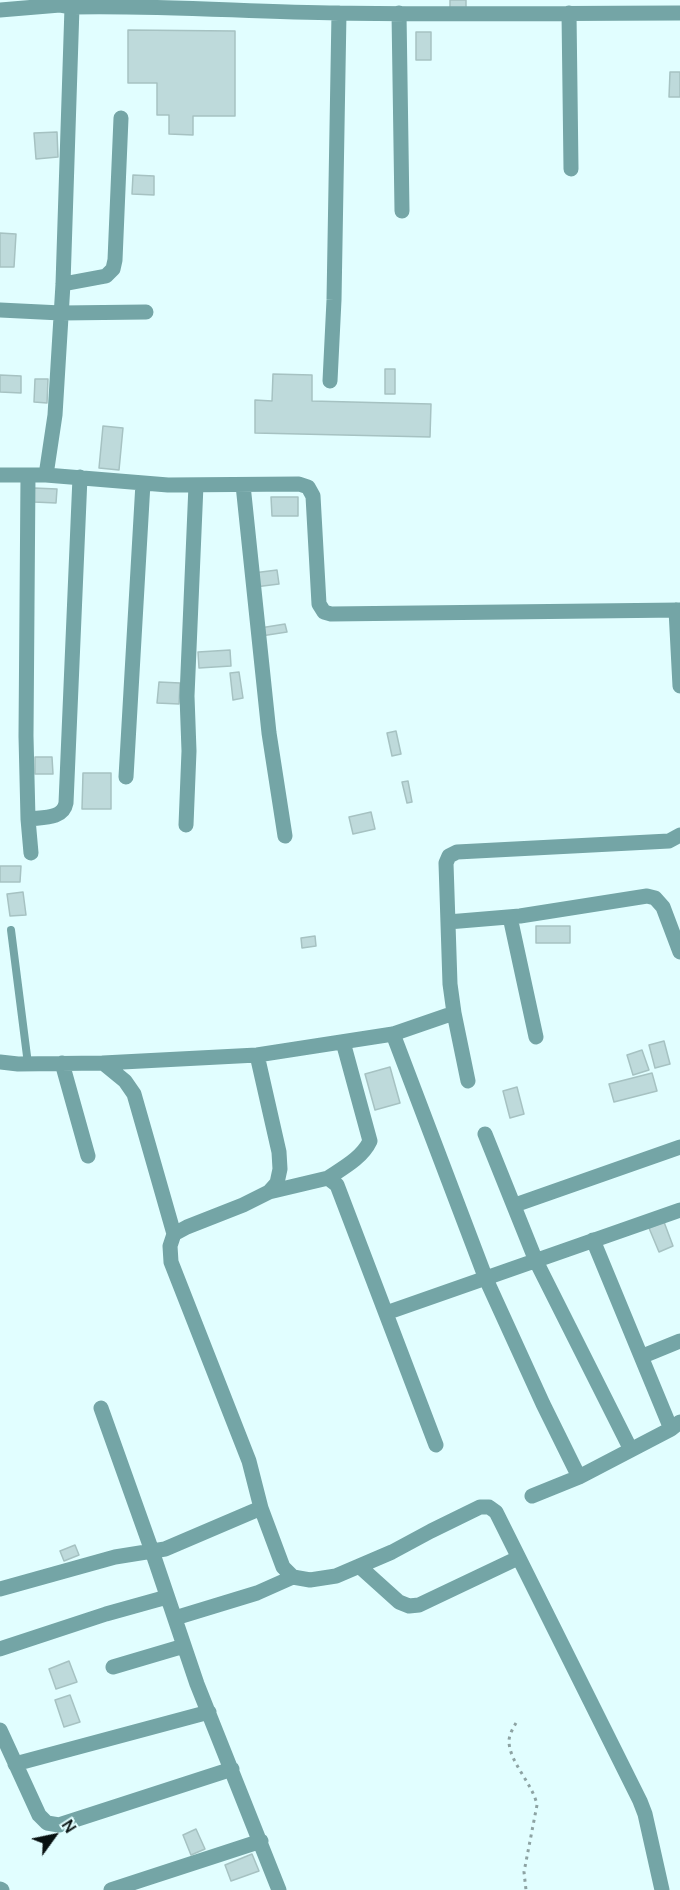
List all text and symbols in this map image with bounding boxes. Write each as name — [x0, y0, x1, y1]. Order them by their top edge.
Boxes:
north arrow — [24, 1806, 84, 1866]
text: N — [57, 1815, 81, 1837]

